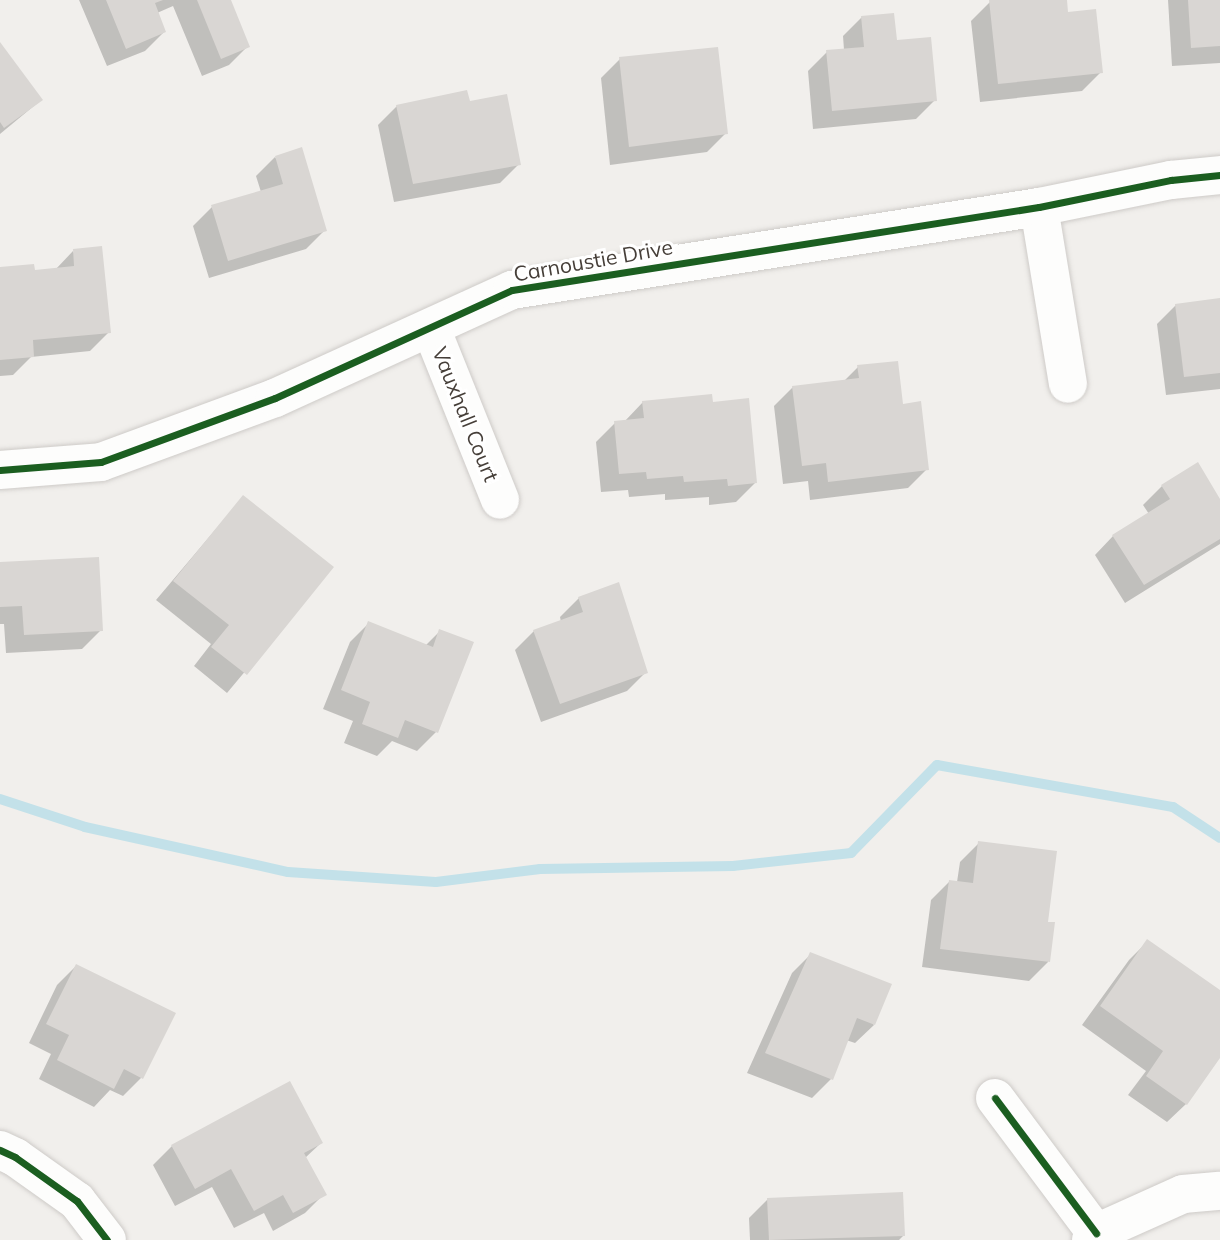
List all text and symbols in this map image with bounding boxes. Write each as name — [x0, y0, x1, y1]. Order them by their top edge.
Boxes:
street label: Carnoustie Drive — [512, 234, 674, 286]
street label: Vauxhall Court — [428, 343, 504, 485]

